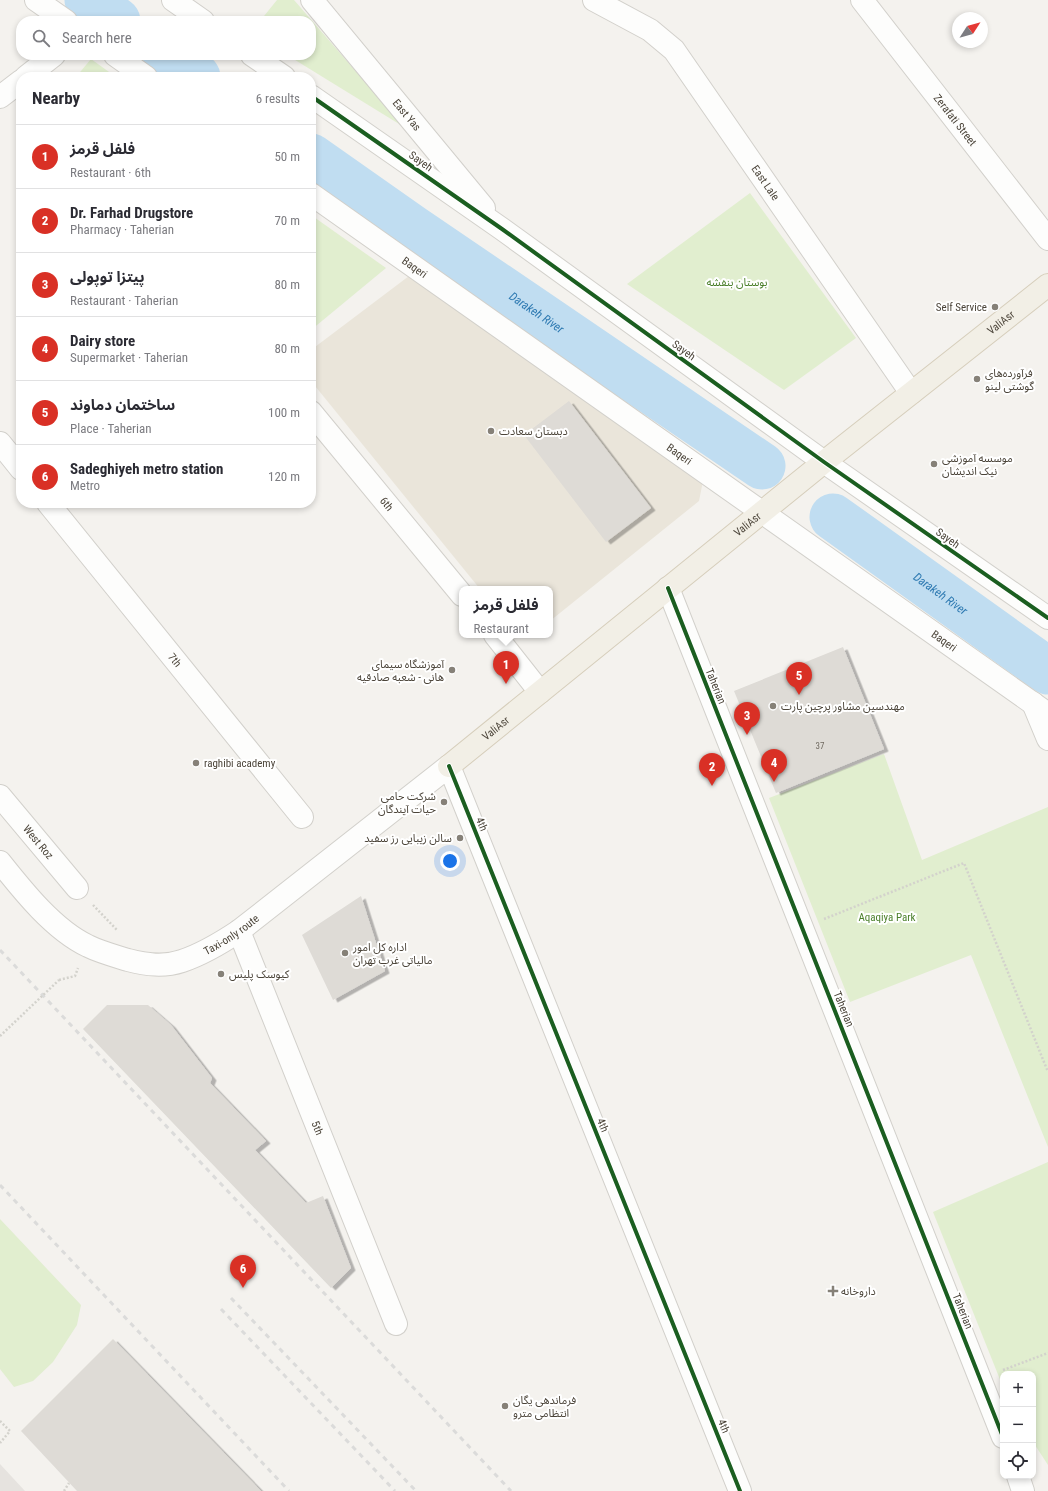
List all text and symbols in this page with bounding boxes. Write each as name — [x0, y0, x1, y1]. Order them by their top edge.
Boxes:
north arrow — [952, 12, 988, 48]
search box — [16, 16, 316, 60]
icon: search — [30, 27, 52, 49]
text: Search here — [62, 29, 132, 47]
text: Nearby — [32, 88, 80, 108]
text: 6 results — [256, 91, 300, 106]
street label: Zerafati Street — [931, 92, 979, 149]
street label: East Yas — [390, 97, 423, 134]
text: فلفل قرمز — [70, 140, 135, 158]
text: 1 — [42, 149, 48, 164]
text: 50 m — [274, 149, 300, 164]
street label: Sayeh — [406, 149, 435, 174]
street label: East Lale — [749, 163, 782, 203]
text: Restaurant · 6th — [70, 165, 151, 180]
text: Dr. Farhad Drugstore — [70, 204, 193, 222]
text: 2 — [42, 213, 48, 228]
text: 70 m — [274, 213, 300, 228]
text: Pharmacy · Taherian — [70, 222, 174, 237]
street label: Baqeri — [399, 254, 430, 281]
text: پیتزا توپولی — [70, 268, 145, 286]
park label: بوستان بنفشه — [706, 276, 768, 289]
text: 3 — [42, 277, 48, 292]
text: 80 m — [274, 277, 300, 292]
water label: Darakeh River — [507, 289, 567, 336]
text: Restaurant · Taherian — [70, 293, 178, 308]
place label: Self Service — [936, 301, 987, 314]
marker: Self Service — [990, 302, 1000, 312]
street label: ValiAsr — [985, 308, 1018, 337]
text: Dairy store — [70, 332, 135, 350]
street label: Sayeh — [669, 338, 698, 363]
text: 4 — [42, 341, 48, 356]
text: 80 m — [274, 341, 300, 356]
text: Supermarket · Taherian — [70, 350, 188, 365]
place label: فرآورده‌های گوشتی لینو — [985, 367, 1034, 393]
marker: فرآورده‌های گوشتی لینو — [972, 374, 982, 384]
text: ساختمان دماوند — [70, 396, 175, 414]
text: 5 — [42, 405, 48, 420]
text: 100 m — [268, 405, 300, 420]
text: Place · Taherian — [70, 421, 152, 436]
place label: دبستان سعادت — [499, 425, 568, 438]
marker: دبستان سعادت — [486, 426, 496, 436]
street label: Baqeri — [664, 441, 694, 468]
place label: موسسه آموزشی نیک اندیشان — [942, 452, 1013, 478]
marker: موسسه آموزشی نیک اندیشان — [929, 459, 939, 469]
text: Sadeghiyeh metro station — [70, 460, 223, 478]
text: 6 — [42, 469, 48, 484]
text: 120 m — [268, 469, 300, 484]
text: Metro — [70, 478, 100, 493]
street label: 6th — [377, 495, 396, 514]
street label: ValiAsr — [731, 509, 764, 539]
street label: Sayeh — [933, 526, 962, 551]
water label: Darakeh River — [911, 570, 970, 618]
popup — [459, 586, 553, 638]
text: فلفل قرمز — [473, 596, 539, 614]
text: Restaurant — [473, 621, 529, 636]
street label: Baqeri — [929, 628, 959, 655]
street label: 7th — [165, 651, 184, 670]
pin: 1 — [493, 651, 519, 684]
place label: آموزشگاه سیمای هانی - شعبه صادقیه — [357, 658, 445, 684]
pin: 5 — [786, 662, 812, 695]
marker: آموزشگاه سیمای هانی - شعبه صادقیه — [447, 665, 457, 675]
street label: Taherian — [703, 666, 729, 706]
place label: مهندسین مشاور پرچین پارت — [781, 700, 905, 714]
marker: مهندسین مشاور پرچین پارت — [768, 701, 778, 711]
pin: 3 — [734, 702, 760, 735]
street label: ValiAsr — [480, 713, 513, 743]
house number: 37 — [816, 741, 825, 751]
pin: 4 — [761, 749, 787, 782]
pin: 2 — [699, 753, 725, 786]
place label: raghibi academy — [204, 757, 276, 770]
marker: raghibi academy — [191, 758, 201, 768]
place label: شركت حامی حيات آيندگان — [378, 790, 437, 816]
marker: شركت حامی حيات آيندگان — [439, 797, 449, 807]
street label: 4th — [473, 815, 490, 833]
street label: West Roz — [20, 823, 56, 862]
place label: سالن زیبایی رز سفید — [364, 832, 452, 845]
marker: سالن زیبایی رز سفید — [455, 833, 465, 843]
your location — [440, 851, 460, 871]
park label: Aqaqiya Park — [858, 911, 916, 924]
street label: Taxi-only route — [202, 912, 262, 958]
place label: اداره کل امور مالیاتی غرب تهران — [352, 941, 433, 967]
marker: اداره کل امور مالیاتی غرب تهران — [340, 948, 350, 958]
place label: کیوسک پلیس — [229, 968, 290, 982]
marker: کیوسک پلیس — [216, 969, 226, 979]
street label: Taherian — [831, 989, 857, 1029]
street label: 4th — [594, 1116, 611, 1134]
street label: 5th — [309, 1119, 326, 1137]
pin: 6 — [230, 1255, 256, 1288]
place label: داروخانه — [841, 1285, 876, 1298]
marker: داروخانه — [828, 1286, 838, 1296]
street label: Taherian — [950, 1291, 976, 1331]
map controls — [1000, 1371, 1036, 1479]
button: + — [1000, 1371, 1036, 1407]
place label: فرماندهی یگان انتظامی مترو — [513, 1394, 576, 1420]
marker: فرماندهی یگان انتظامی مترو — [500, 1401, 510, 1411]
button: − — [1000, 1407, 1036, 1443]
street label: 4th — [715, 1417, 732, 1435]
button: locate — [1000, 1443, 1036, 1479]

